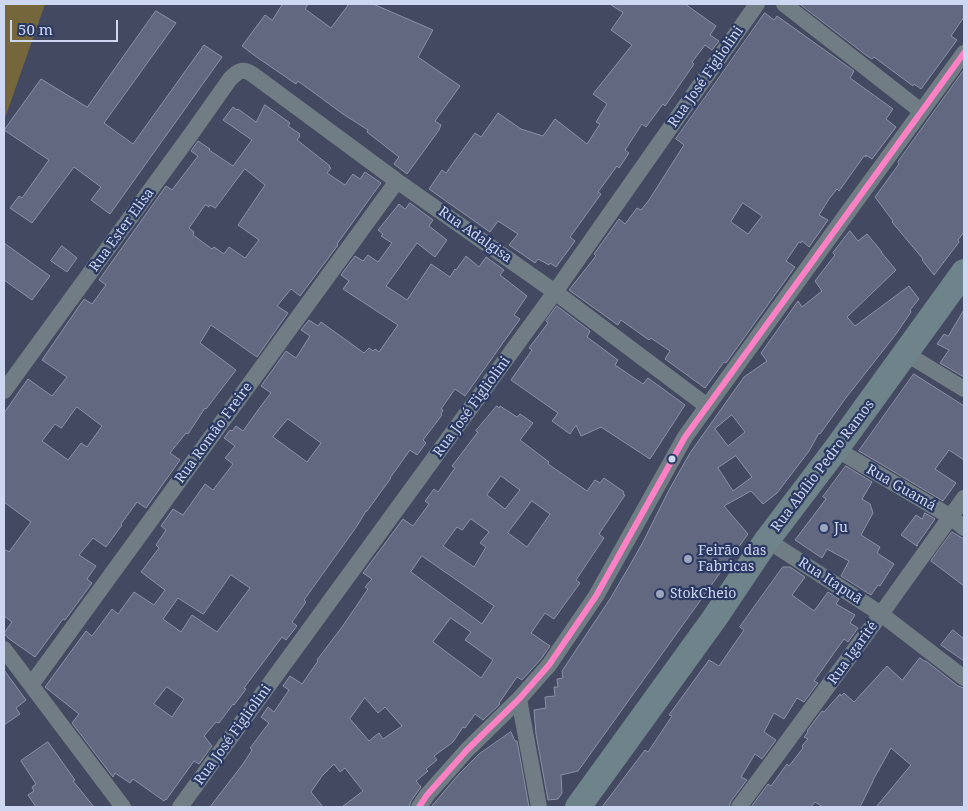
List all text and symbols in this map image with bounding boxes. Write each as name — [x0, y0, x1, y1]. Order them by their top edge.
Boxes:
scale bar — [12, 10, 120, 42]
text: 50 m — [18, 19, 53, 39]
street label: Rua José Figliolini — [665, 23, 747, 131]
street label: Rua Ester Elisa — [86, 185, 158, 275]
street label: Rua Adalgisa — [435, 203, 515, 267]
street label: Rua José Figliolini — [430, 354, 514, 460]
street label: Rua Romão Freire — [172, 379, 256, 487]
street label: Rua Abílio Pedro Ramos — [768, 397, 878, 535]
unlabelled marker — [667, 454, 677, 464]
street label: Rua Guamá — [863, 461, 939, 515]
place label: Ju — [834, 520, 848, 536]
marker: Ju — [818, 522, 830, 534]
place label: Feirão das Fabricas — [698, 543, 766, 576]
marker: Feirão das Fabricas — [682, 553, 694, 565]
street label: Rua Itapuã — [795, 554, 865, 608]
place label: StokCheio — [670, 586, 736, 602]
marker: StokCheio — [654, 588, 666, 600]
street label: Rua Igarité — [825, 618, 881, 688]
street label: Rua José Figliolini — [191, 682, 275, 788]

